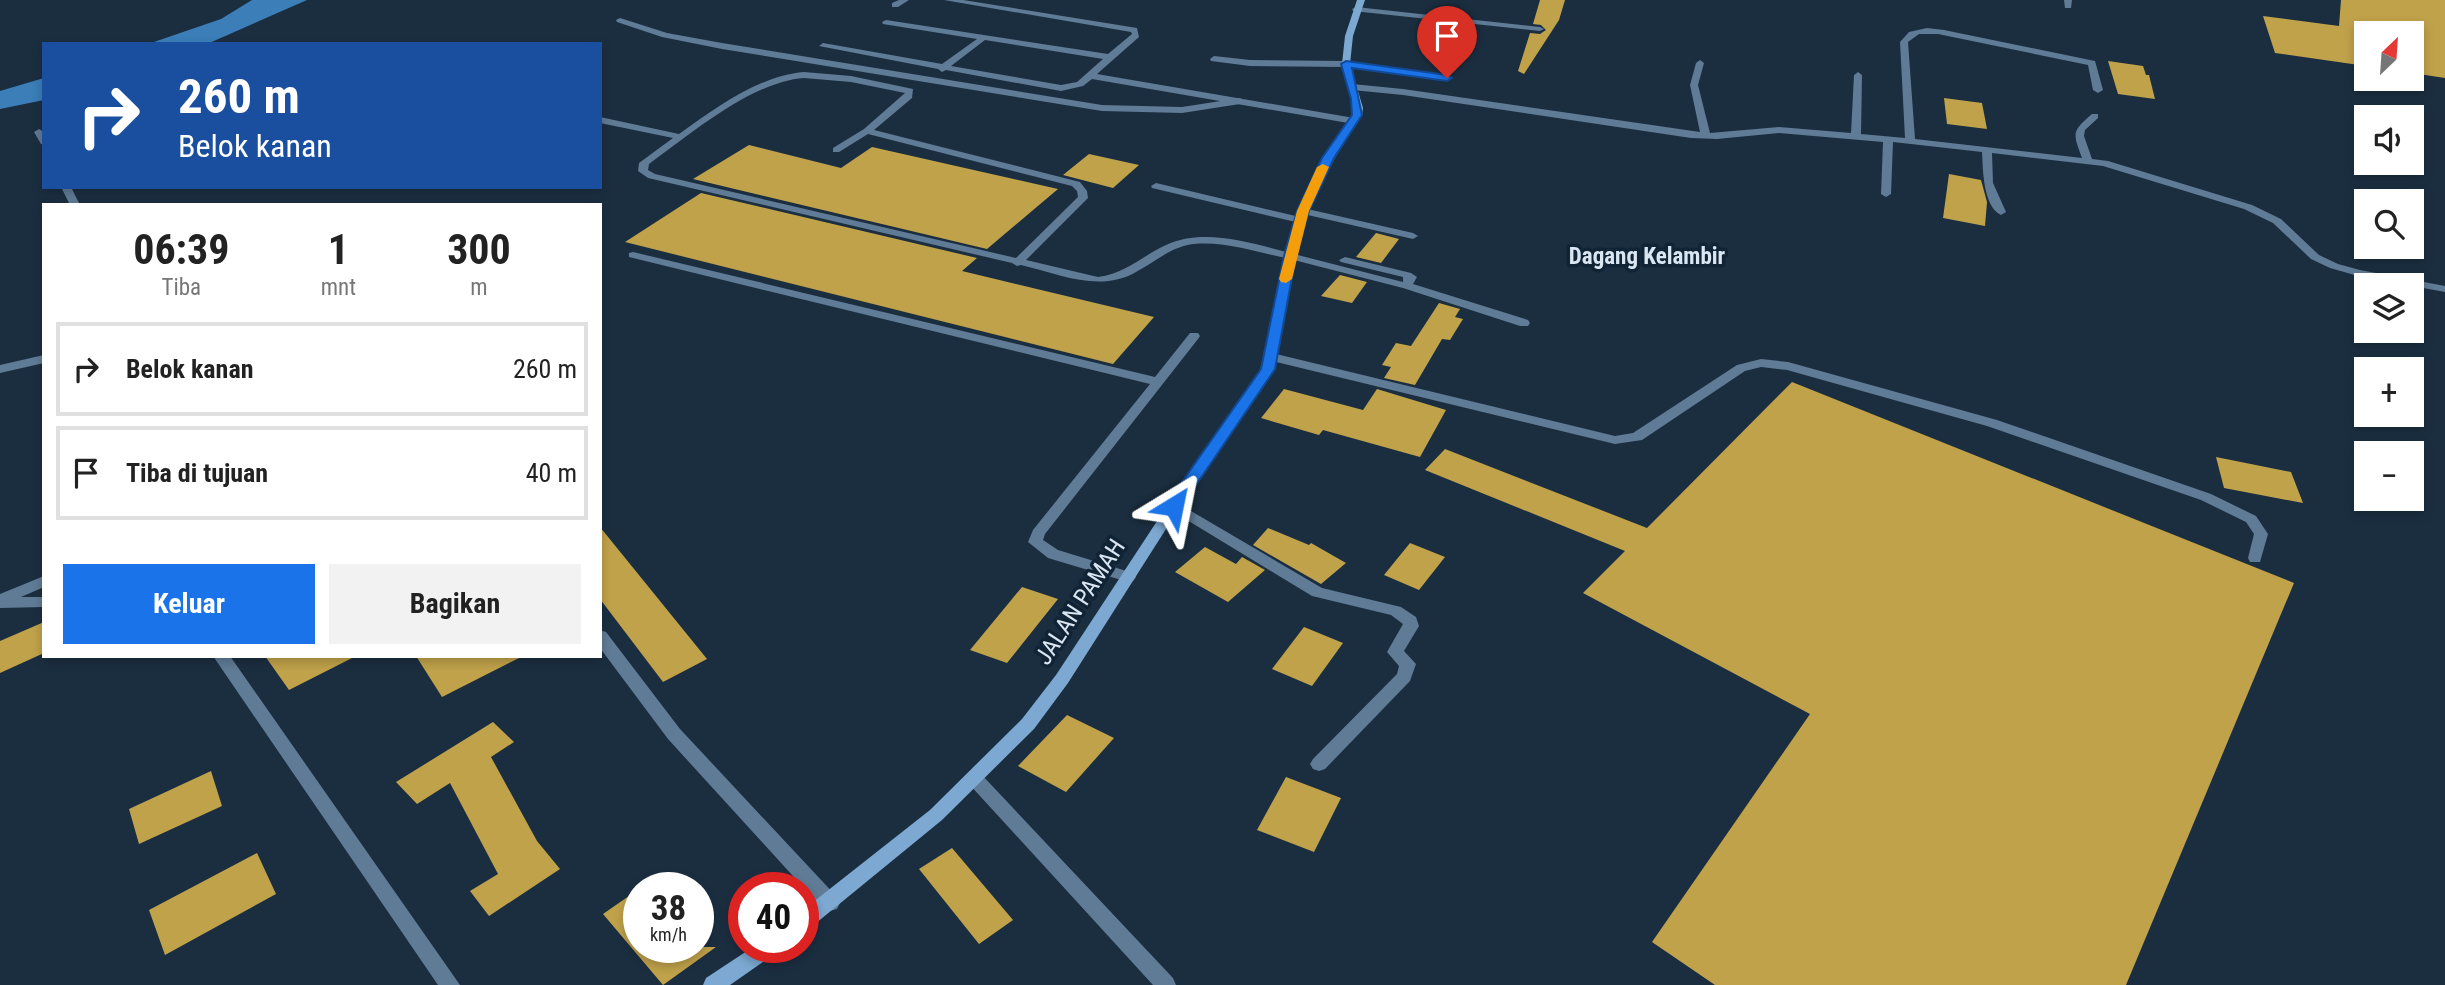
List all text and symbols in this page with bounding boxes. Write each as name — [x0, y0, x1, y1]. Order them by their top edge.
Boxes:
pin — [1417, 6, 1477, 78]
icon: arrive — [1428, 17, 1466, 55]
north arrow — [2354, 21, 2424, 91]
map controls — [2354, 21, 2424, 511]
text: 260 m — [178, 68, 300, 125]
icon: right — [63, 70, 154, 161]
button: sound — [2354, 105, 2424, 175]
text: Belok kanan — [178, 127, 332, 165]
button: search — [2354, 189, 2424, 259]
text: 06:39 — [133, 225, 230, 274]
text: 1 — [328, 225, 349, 274]
text: 300 — [447, 225, 511, 274]
district label: Dagang Kelambir — [1569, 243, 1726, 270]
button: layers — [2354, 273, 2424, 343]
text: Tiba — [162, 274, 201, 301]
text: mnt — [321, 274, 356, 301]
text: m — [470, 274, 488, 301]
icon: right — [67, 350, 105, 388]
text: Belok kanan — [126, 354, 253, 384]
text: 260 m — [513, 354, 577, 384]
button: + — [2354, 357, 2424, 427]
button: − — [2354, 441, 2424, 511]
icon: arrive — [67, 454, 105, 492]
text: Tiba di tujuan — [126, 458, 268, 488]
text: 40 m — [526, 458, 577, 488]
position arrow — [1137, 469, 1211, 543]
street label: JALAN PAMAH — [1029, 534, 1131, 670]
button: Keluar — [63, 564, 315, 644]
button: Bagikan — [329, 564, 581, 644]
speed limit sign: 40 — [728, 872, 819, 963]
text: 38 — [651, 888, 686, 929]
text: km/h — [650, 924, 687, 945]

